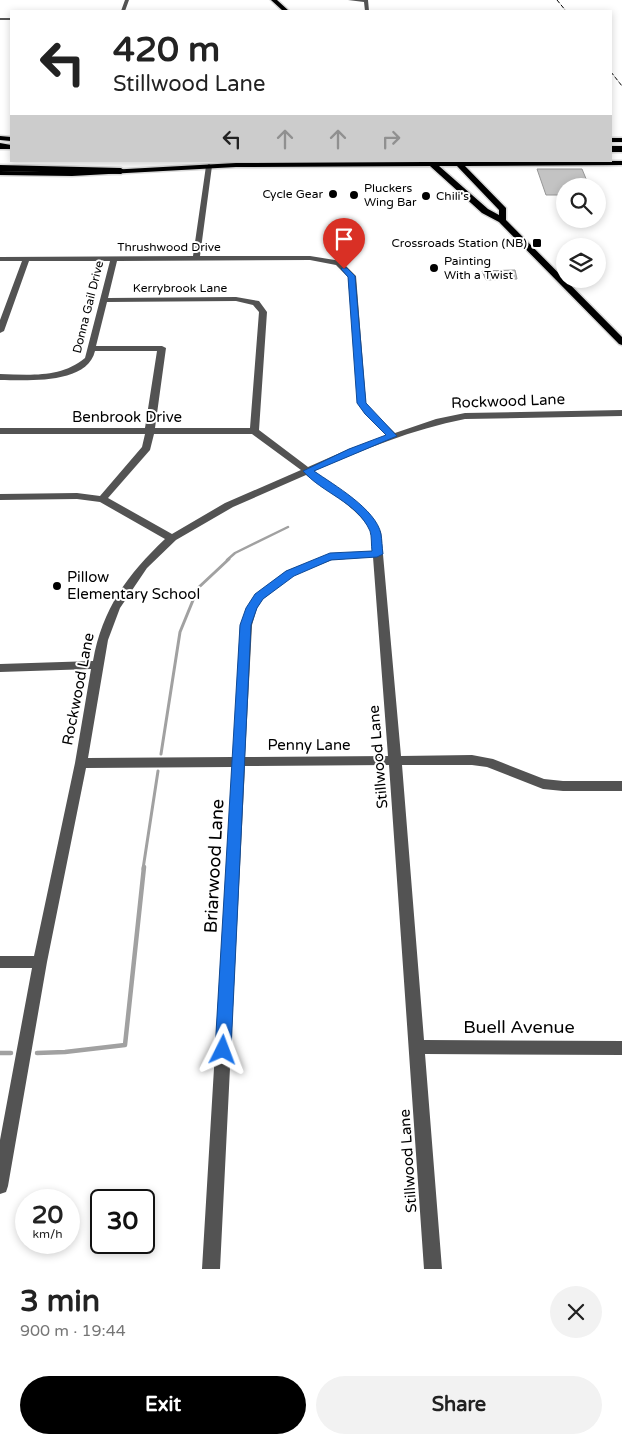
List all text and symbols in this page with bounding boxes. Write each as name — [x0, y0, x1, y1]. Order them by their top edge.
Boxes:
text: 420 m — [113, 29, 220, 71]
icon: left — [30, 30, 95, 95]
text: Stillwood Lane — [113, 71, 265, 97]
icon: left — [218, 125, 246, 153]
icon: ahead — [271, 125, 299, 153]
icon: ahead — [324, 125, 352, 153]
icon: right — [377, 125, 405, 153]
map controls — [556, 178, 606, 288]
button: search — [556, 178, 606, 228]
place label: Pluckers Wing Bar — [364, 181, 417, 209]
place label: Cycle Gear — [262, 187, 323, 201]
marker: Cycle Gear — [327, 188, 339, 200]
marker: Pluckers Wing Bar — [348, 189, 360, 201]
place label: Chili's — [436, 189, 469, 203]
marker: Chili's — [420, 190, 432, 202]
pin — [323, 218, 365, 269]
icon: arrive — [330, 225, 358, 253]
place label: Crossroads Station (NB) — [392, 236, 527, 250]
marker: Crossroads Station (NB) — [531, 237, 543, 249]
button: layers — [556, 238, 606, 288]
street label: Thrushwood Drive — [117, 240, 221, 254]
place label: Painting With a Twist — [444, 254, 514, 282]
street label: Donna Gail Drive — [70, 259, 106, 355]
marker: Painting With a Twist — [428, 262, 440, 274]
street label: Kerrybrook Lane — [133, 281, 227, 295]
street label: Rockwood Lane — [451, 390, 565, 412]
street label: Benbrook Drive — [72, 408, 182, 426]
place label: Pillow Elementary School — [67, 568, 200, 603]
marker: Pillow Elementary School — [51, 580, 63, 592]
street label: Rockwood Lane — [58, 631, 98, 747]
street label: Stillwood Lane — [365, 704, 391, 810]
street label: Penny Lane — [267, 736, 351, 754]
street label: Briarwood Lane — [199, 798, 229, 934]
street label: Buell Avenue — [463, 1016, 575, 1038]
position arrow — [196, 1023, 248, 1075]
street label: Stillwood Lane — [395, 1109, 421, 1213]
speed limit sign: 30 — [90, 1189, 155, 1254]
text: 20 — [32, 1200, 63, 1230]
text: km/h — [32, 1227, 63, 1241]
text: 3 min — [20, 1283, 100, 1320]
button: close — [550, 1286, 602, 1338]
text: 900 m · 19:44 — [20, 1321, 126, 1341]
button: Exit — [20, 1376, 306, 1434]
button: Share — [316, 1376, 602, 1434]

